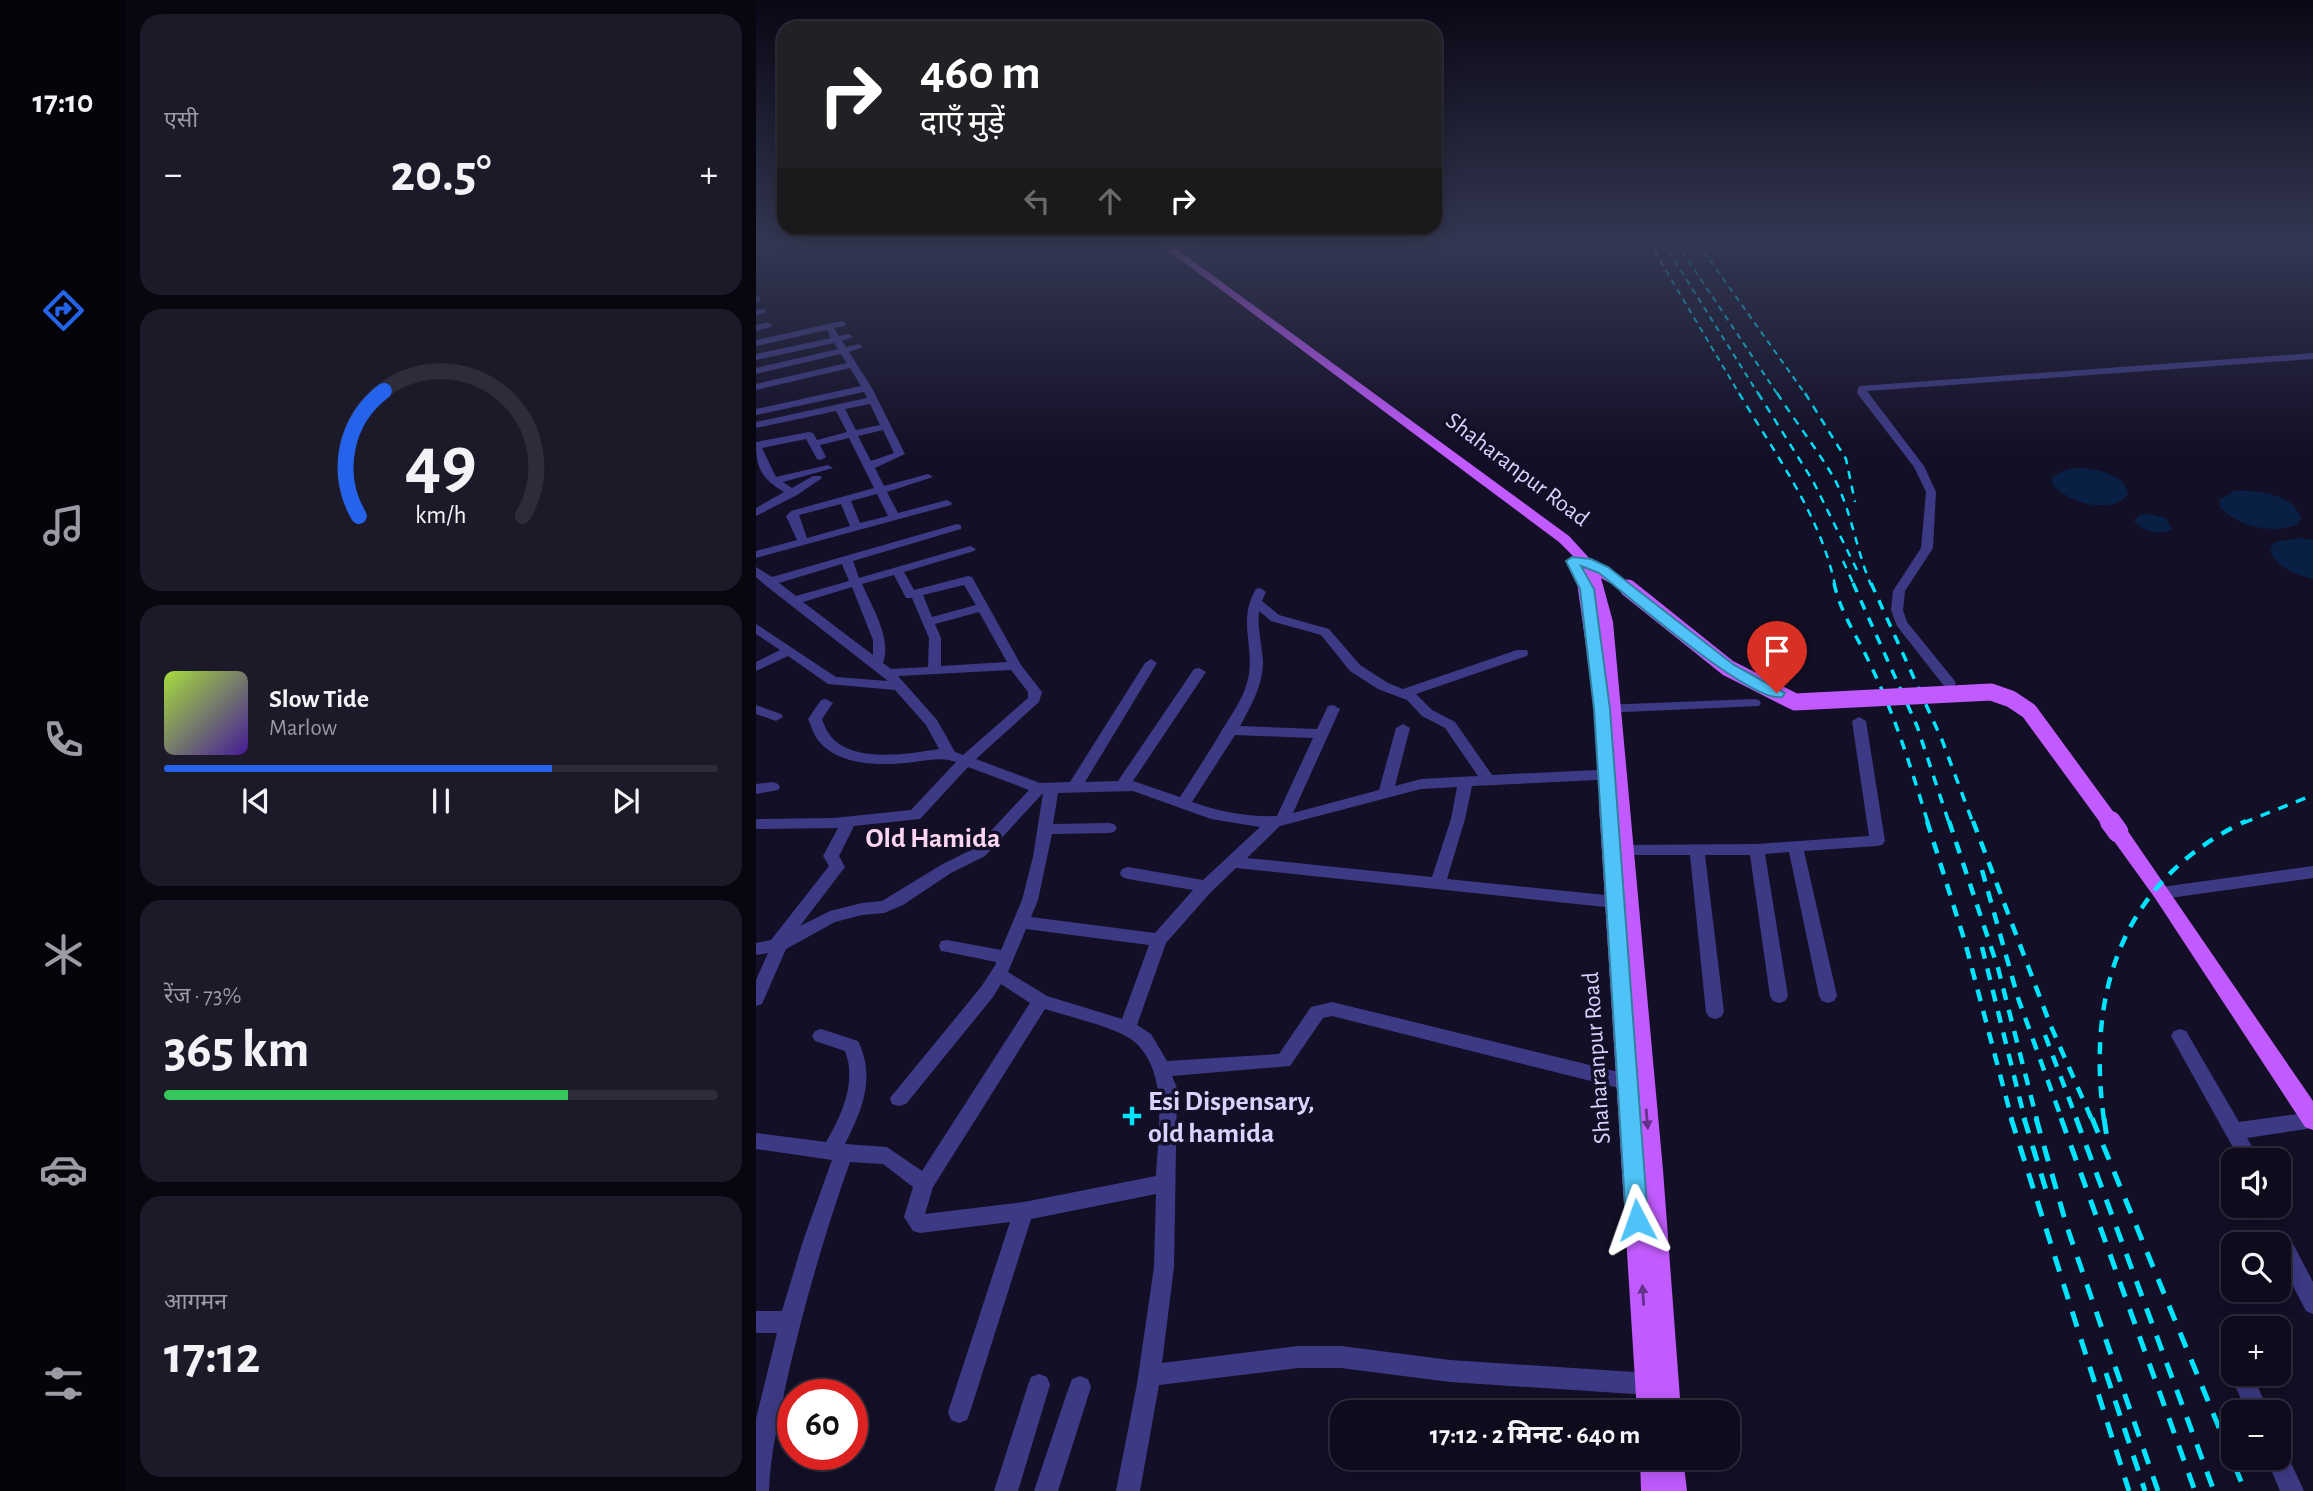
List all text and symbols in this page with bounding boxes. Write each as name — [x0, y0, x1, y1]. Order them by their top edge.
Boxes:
icon: right — [805, 49, 896, 140]
text: 460 m — [920, 49, 1041, 98]
text: 17:10 — [33, 86, 93, 118]
text: दाएँ मुड़ें — [920, 107, 1005, 139]
text: एसी — [164, 109, 198, 132]
text: 20.5° — [390, 148, 492, 200]
text: − — [164, 156, 182, 194]
text: + — [700, 156, 718, 194]
icon: left — [1018, 182, 1056, 220]
icon: ahead — [1091, 182, 1129, 220]
icon: right — [1164, 182, 1202, 220]
icon: directions — [39, 286, 88, 335]
street label: Shaharanpur Road — [1441, 408, 1593, 531]
text: 49 — [405, 429, 477, 502]
icon: music — [39, 501, 88, 550]
text: km/h — [415, 503, 467, 528]
pin — [1747, 621, 1807, 693]
icon: arrive — [1758, 632, 1796, 670]
text: Slow Tide — [269, 686, 369, 712]
icon: phone — [39, 715, 88, 764]
text: Marlow — [269, 717, 337, 740]
icon: previous — [237, 782, 275, 820]
icon: pause — [422, 782, 460, 820]
icon: next — [607, 782, 645, 820]
district label: Old Hamida — [866, 825, 1000, 853]
icon: climate — [39, 930, 88, 979]
street label: Shaharanpur Road — [1579, 971, 1615, 1145]
text: रेंज · 73% — [164, 985, 241, 1008]
text: 365 km — [164, 1024, 310, 1076]
place label: Esi Dispensary, old hamida — [1148, 1088, 1315, 1148]
marker: Esi Dispensary, old hamida — [1122, 1106, 1142, 1126]
one-way arrow — [1642, 1108, 1653, 1130]
icon: car — [39, 1145, 88, 1194]
map controls — [2221, 1148, 2291, 1470]
button: sound — [2221, 1148, 2291, 1218]
position arrow — [1600, 1183, 1674, 1257]
button: search — [2221, 1232, 2291, 1302]
one-way arrow — [1637, 1284, 1648, 1306]
text: आगमन — [164, 1291, 227, 1314]
button: + — [2221, 1316, 2291, 1386]
text: 17:12 — [164, 1330, 260, 1382]
icon: filters — [39, 1359, 88, 1408]
speed limit sign: 60 — [777, 1379, 868, 1470]
button: − — [2221, 1400, 2291, 1470]
text: 17:12 · 2 मिनट · 640 m — [1430, 1422, 1640, 1448]

